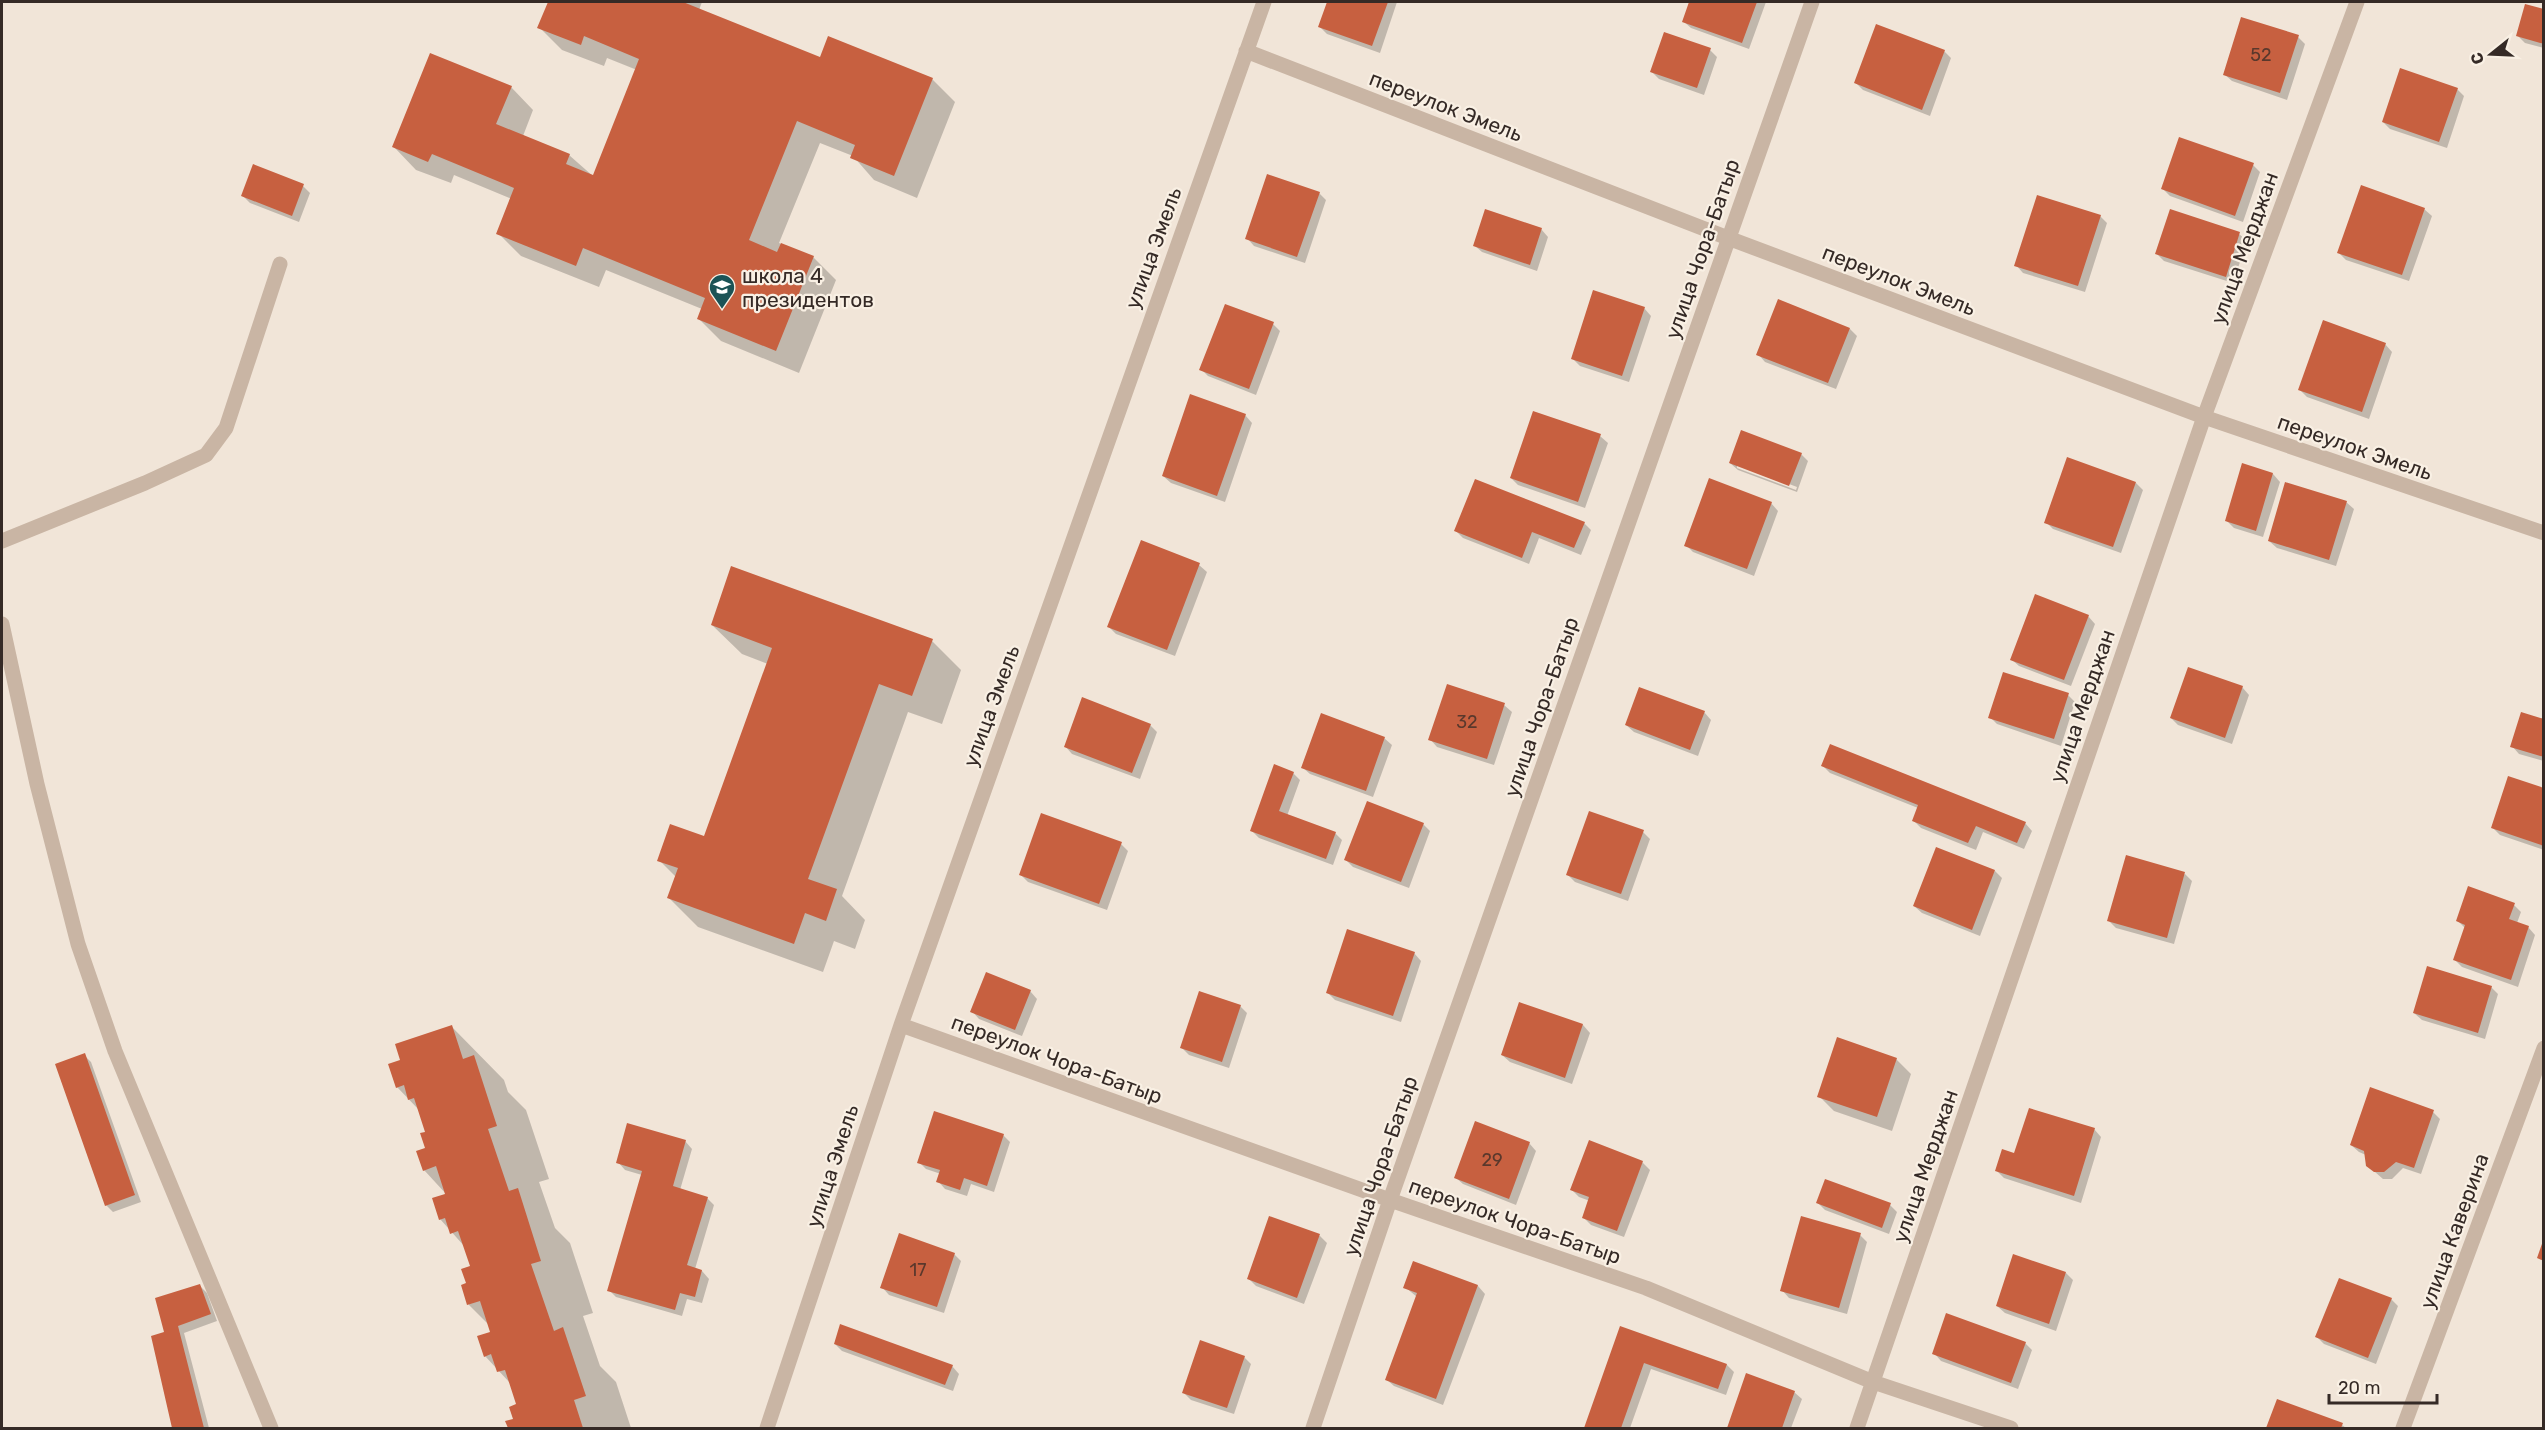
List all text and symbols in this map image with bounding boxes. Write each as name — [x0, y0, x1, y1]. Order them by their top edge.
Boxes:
north arrow — [2461, 24, 2521, 84]
house number: 52 — [2250, 44, 2272, 66]
text: С — [2466, 50, 2488, 67]
street label: переулок Эмель — [1366, 65, 1526, 147]
street label: улица Чора-Батыр — [1659, 156, 1745, 342]
street label: улица Мерджан — [2205, 168, 2283, 328]
street label: улица Эмель — [1119, 184, 1187, 312]
street label: переулок Эмель — [1819, 239, 1979, 321]
place label: школа 4 президентов — [742, 263, 874, 312]
school or university icon: школа 4 президентов — [707, 272, 737, 310]
street label: переулок Эмель — [2274, 409, 2436, 485]
street label: улица Чора-Батыр — [1498, 614, 1584, 800]
street label: улица Мерджан — [2044, 626, 2120, 786]
street label: улица Эмель — [957, 642, 1025, 770]
house number: 32 — [1456, 711, 1478, 733]
street label: переулок Чора-Батыр — [948, 1009, 1166, 1109]
street label: улица Чора-Батыр — [1337, 1073, 1423, 1259]
street label: улица Мерджан — [1887, 1086, 1963, 1246]
street label: улица Эмель — [800, 1101, 864, 1231]
house number: 29 — [1481, 1149, 1503, 1171]
street label: улица Каверина — [2414, 1150, 2494, 1312]
street label: переулок Чора-Батыр — [1406, 1173, 1624, 1269]
house number: 17 — [910, 1259, 926, 1281]
scale bar — [2329, 1367, 2437, 1405]
text: 20 m — [2338, 1377, 2380, 1399]

